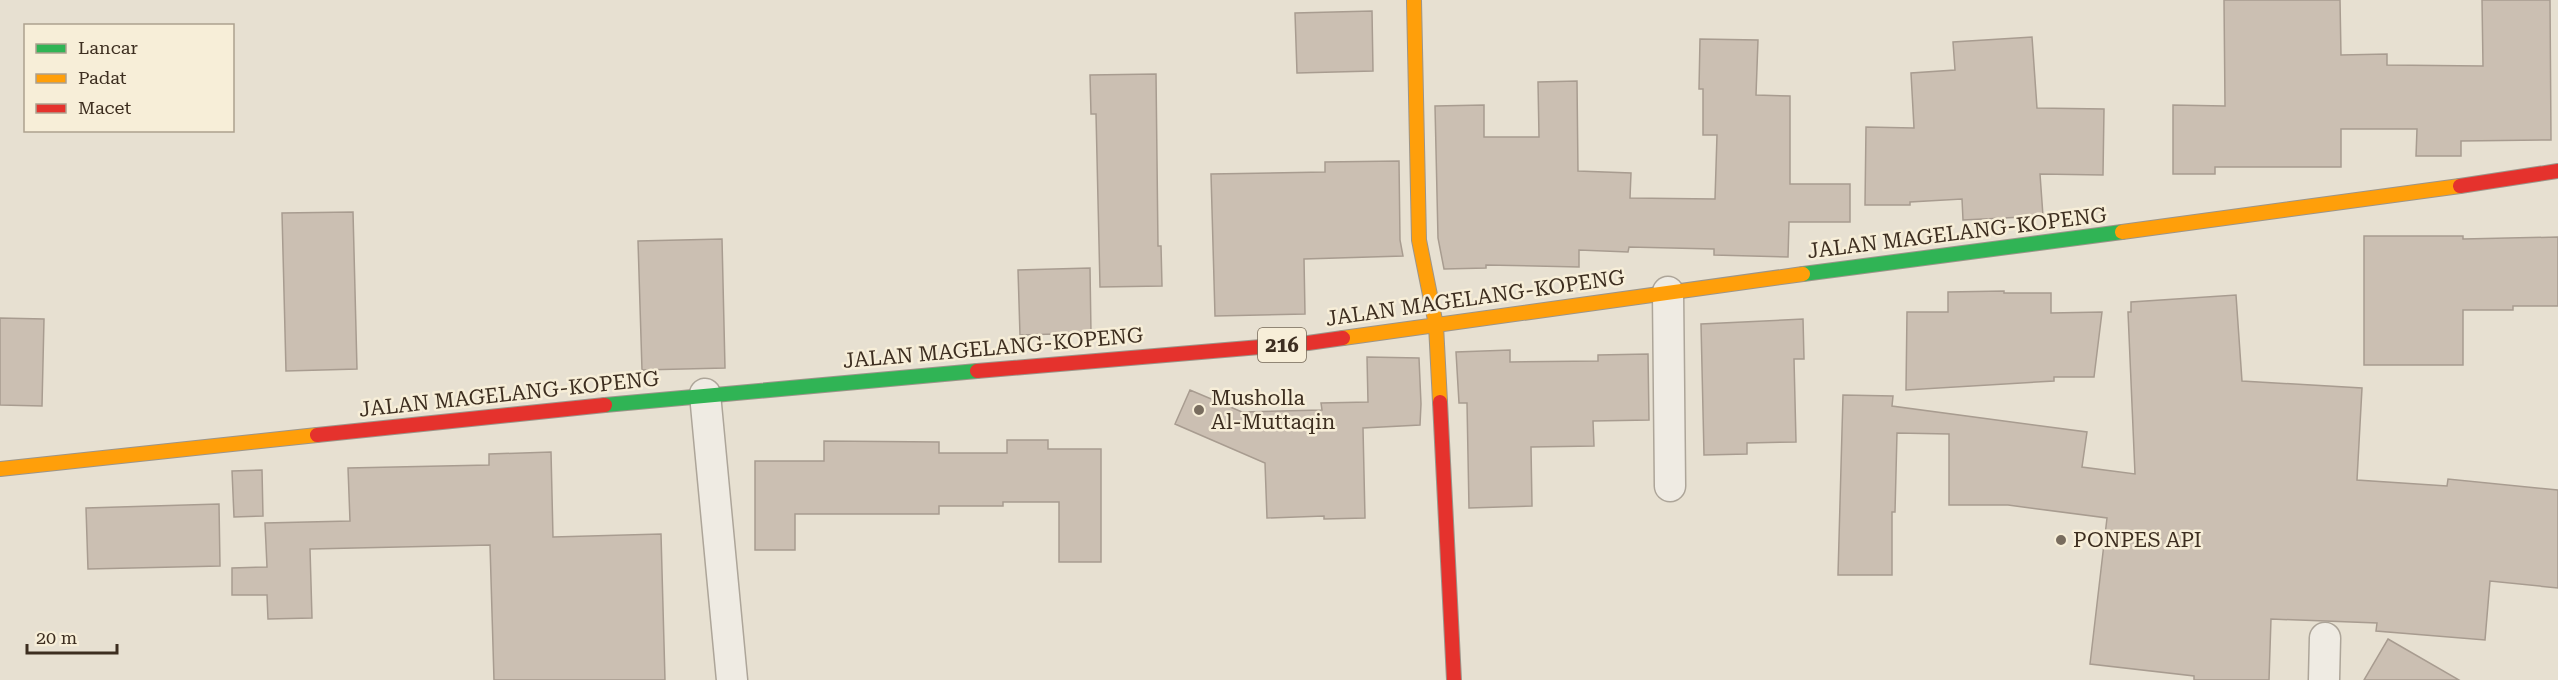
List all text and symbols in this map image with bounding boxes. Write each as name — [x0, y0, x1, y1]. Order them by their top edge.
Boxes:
legend — [24, 24, 234, 132]
text: Lancar — [78, 37, 138, 58]
text: Padat — [78, 67, 127, 88]
text: Macet — [78, 97, 131, 118]
street label: JALAN MAGELANG-KOPENG — [1806, 203, 2108, 263]
street label: JALAN MAGELANG-KOPENG — [1324, 265, 1626, 331]
street label: JALAN MAGELANG-KOPENG — [842, 323, 1144, 373]
road number: 216 — [1258, 328, 1306, 362]
street label: JALAN MAGELANG-KOPENG — [358, 366, 660, 422]
place label: Musholla Al-Muttaqin — [1211, 386, 1336, 434]
marker: Musholla Al-Muttaqin — [1192, 403, 1206, 417]
place label: PONPES API — [2073, 528, 2202, 552]
marker: PONPES API — [2054, 533, 2068, 547]
scale bar — [27, 617, 117, 655]
text: 20 m — [36, 627, 77, 648]

